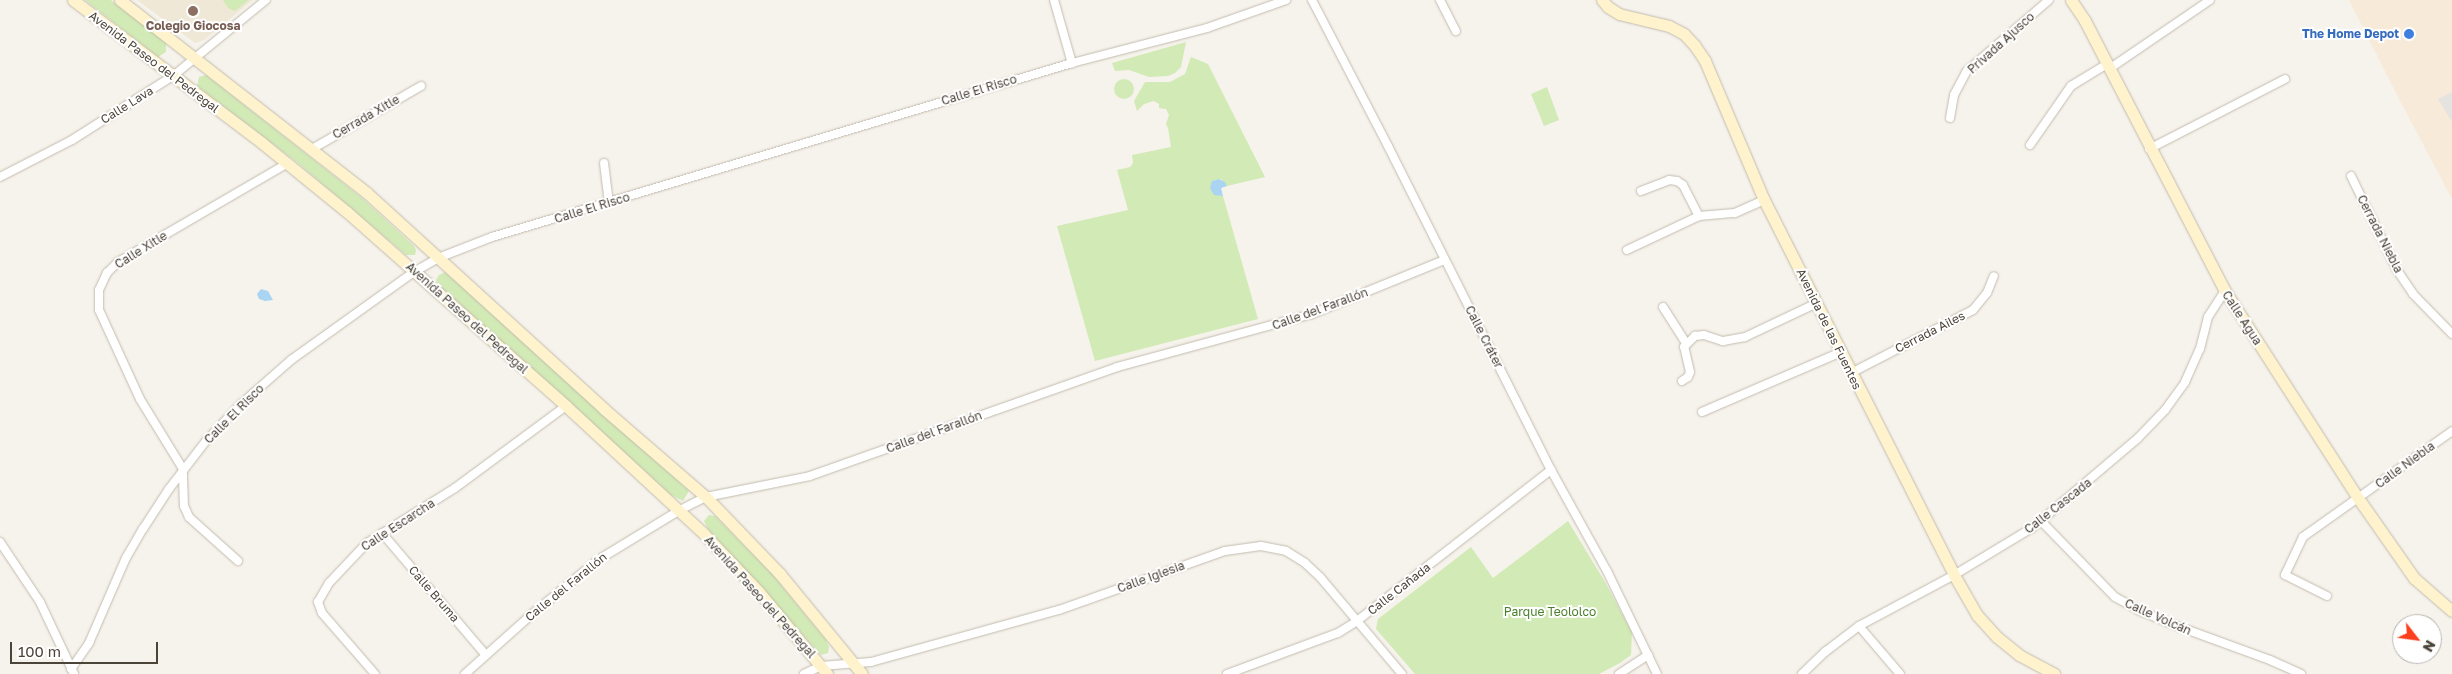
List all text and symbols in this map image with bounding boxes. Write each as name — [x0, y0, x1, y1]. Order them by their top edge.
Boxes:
marker: Colegio Giocosa — [187, 5, 199, 17]
street label: Avenida Paseo del Pedregal — [86, 8, 222, 116]
street label: Privada Ajusco — [1965, 9, 2037, 77]
place label: Colegio Giocosa — [146, 19, 240, 33]
place label: The Home Depot — [2302, 27, 2399, 41]
marker: The Home Depot — [2403, 28, 2415, 40]
street label: Calle El Risco — [940, 72, 1018, 108]
street label: Calle Lava — [98, 83, 156, 127]
street label: Cerrada Xitle — [330, 92, 402, 142]
street label: Calle El Risco — [553, 190, 631, 226]
street label: Cerrada Niebla — [2354, 193, 2406, 275]
street label: Calle Xitle — [112, 228, 170, 272]
street label: Avenida Paseo del Pedregal — [403, 259, 531, 377]
street label: Avenida de las Fuentes — [1793, 266, 1865, 392]
street label: Calle del Farallón — [1270, 285, 1370, 333]
street label: Calle Agua — [2219, 288, 2265, 348]
street label: Calle Cráter — [1462, 303, 1506, 371]
street label: Cerrada Ailes — [1893, 308, 1967, 356]
street label: Calle El Risco — [201, 381, 267, 447]
street label: Calle del Farallón — [884, 408, 984, 456]
street label: Calle Niebla — [2373, 439, 2437, 491]
street label: Calle Cascada — [2022, 475, 2094, 537]
street label: Calle Escarcha — [359, 496, 437, 554]
street label: Avenida Paseo del Pedregal — [701, 533, 819, 661]
street label: Calle del Farallón — [522, 550, 610, 624]
street label: Calle Iglesia — [1115, 558, 1187, 596]
street label: Calle Cañada — [1365, 560, 1433, 618]
street label: Calle Bruma — [406, 563, 462, 625]
street label: Calle Volcán — [2122, 596, 2194, 638]
park label: Parque Teololco — [1504, 605, 1596, 619]
north arrow — [2392, 614, 2442, 664]
scale bar — [12, 632, 160, 664]
text: N — [2420, 637, 2440, 655]
text: 100 m — [18, 642, 61, 660]

